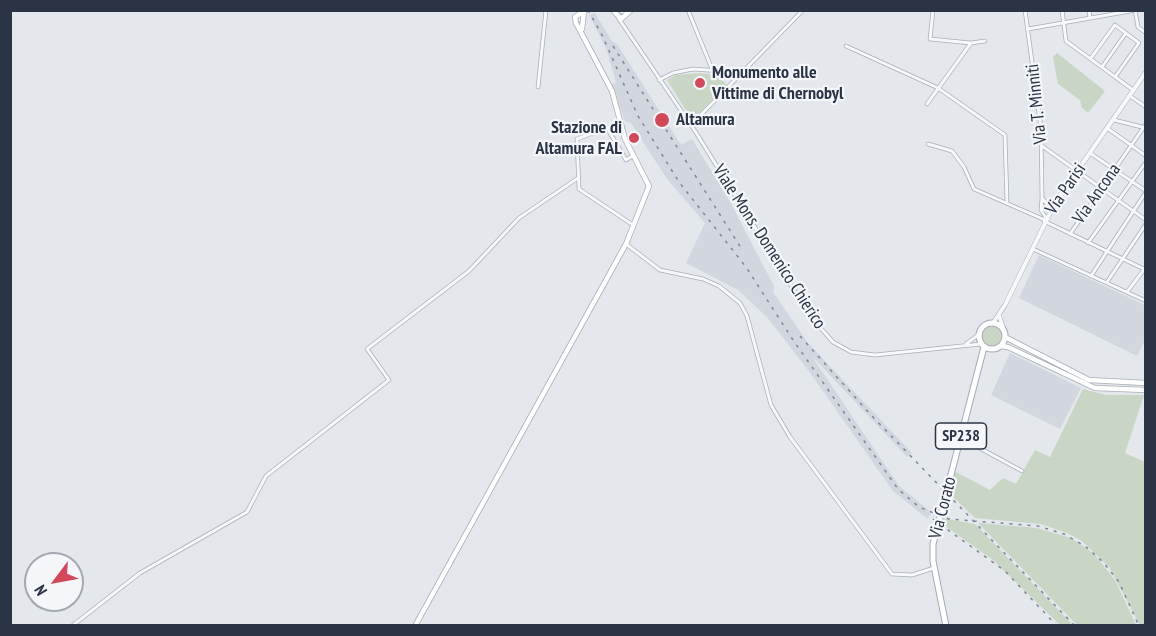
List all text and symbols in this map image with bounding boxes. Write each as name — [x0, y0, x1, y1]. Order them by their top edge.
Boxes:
place label: Monumento alle Vittime di Chernobyl — [712, 62, 843, 104]
street label: Via T. Minniti — [1022, 63, 1052, 145]
marker: Monumento alle Vittime di Chernobyl — [693, 76, 707, 90]
place label: Altamura — [676, 109, 735, 131]
marker: Altamura — [653, 111, 671, 129]
place label: Stazione di Altamura FAL — [535, 117, 622, 160]
marker: Stazione di Altamura FAL — [627, 131, 641, 145]
street label: Via Parisi — [1041, 159, 1091, 219]
street label: Via Ancona — [1068, 160, 1126, 228]
street label: Viale Mons. Domenico Chierico — [708, 161, 830, 333]
road number: SP238 — [936, 423, 986, 449]
street label: Via Corato — [925, 475, 961, 541]
north arrow — [24, 552, 84, 612]
text: N — [30, 582, 51, 599]

